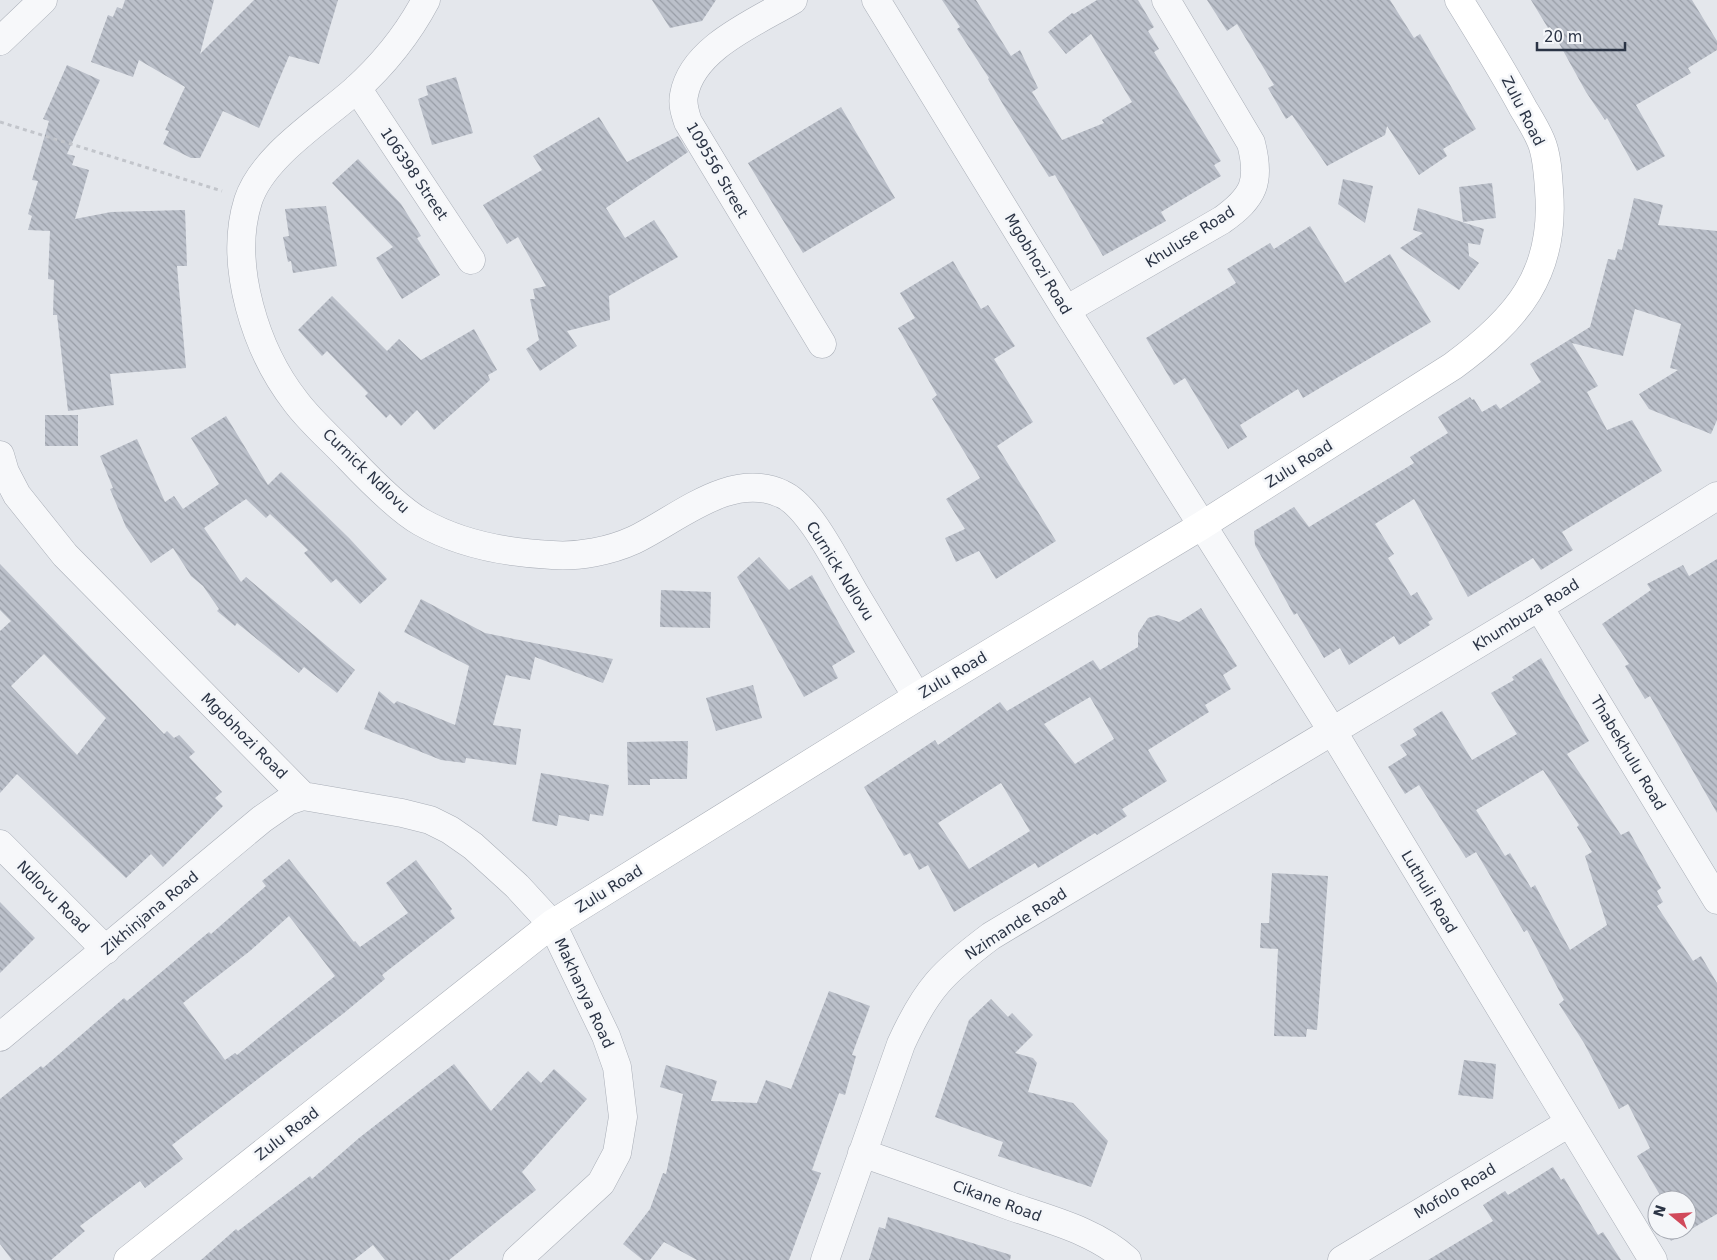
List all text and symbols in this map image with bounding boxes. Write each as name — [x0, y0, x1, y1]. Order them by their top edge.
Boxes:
scale bar — [1537, 20, 1624, 52]
text: 20 m — [1544, 28, 1582, 46]
street label: Zulu Road — [1498, 73, 1548, 149]
street label: 109556 Street — [682, 119, 752, 221]
street label: 106398 Street — [376, 124, 452, 224]
street label: Khuluse Road — [1142, 202, 1238, 272]
street label: Mgobhozi Road — [1001, 210, 1075, 318]
street label: Curnick Ndlovu — [319, 425, 413, 517]
street label: Zulu Road — [1262, 436, 1336, 492]
street label: Curnick Ndlovu — [802, 518, 878, 624]
street label: Khumbuza Road — [1470, 575, 1582, 655]
street label: Zulu Road — [916, 648, 990, 702]
street label: Mgobhozi Road — [197, 689, 291, 783]
street label: Thabekhulu Road — [1586, 692, 1669, 814]
street label: Luthuli Road — [1397, 847, 1461, 937]
street label: Ndlovu Road — [13, 857, 93, 937]
street label: Zulu Road — [572, 861, 646, 917]
street label: Zikhinjana Road — [98, 867, 202, 959]
street label: Nzimande Road — [962, 884, 1070, 964]
street label: Makhanya Road — [551, 935, 617, 1051]
street label: Zulu Road — [252, 1104, 322, 1164]
street label: Mofolo Road — [1411, 1160, 1499, 1222]
street label: Cikane Road — [950, 1177, 1044, 1225]
north arrow — [1647, 1190, 1697, 1240]
text: N — [1650, 1203, 1669, 1219]

